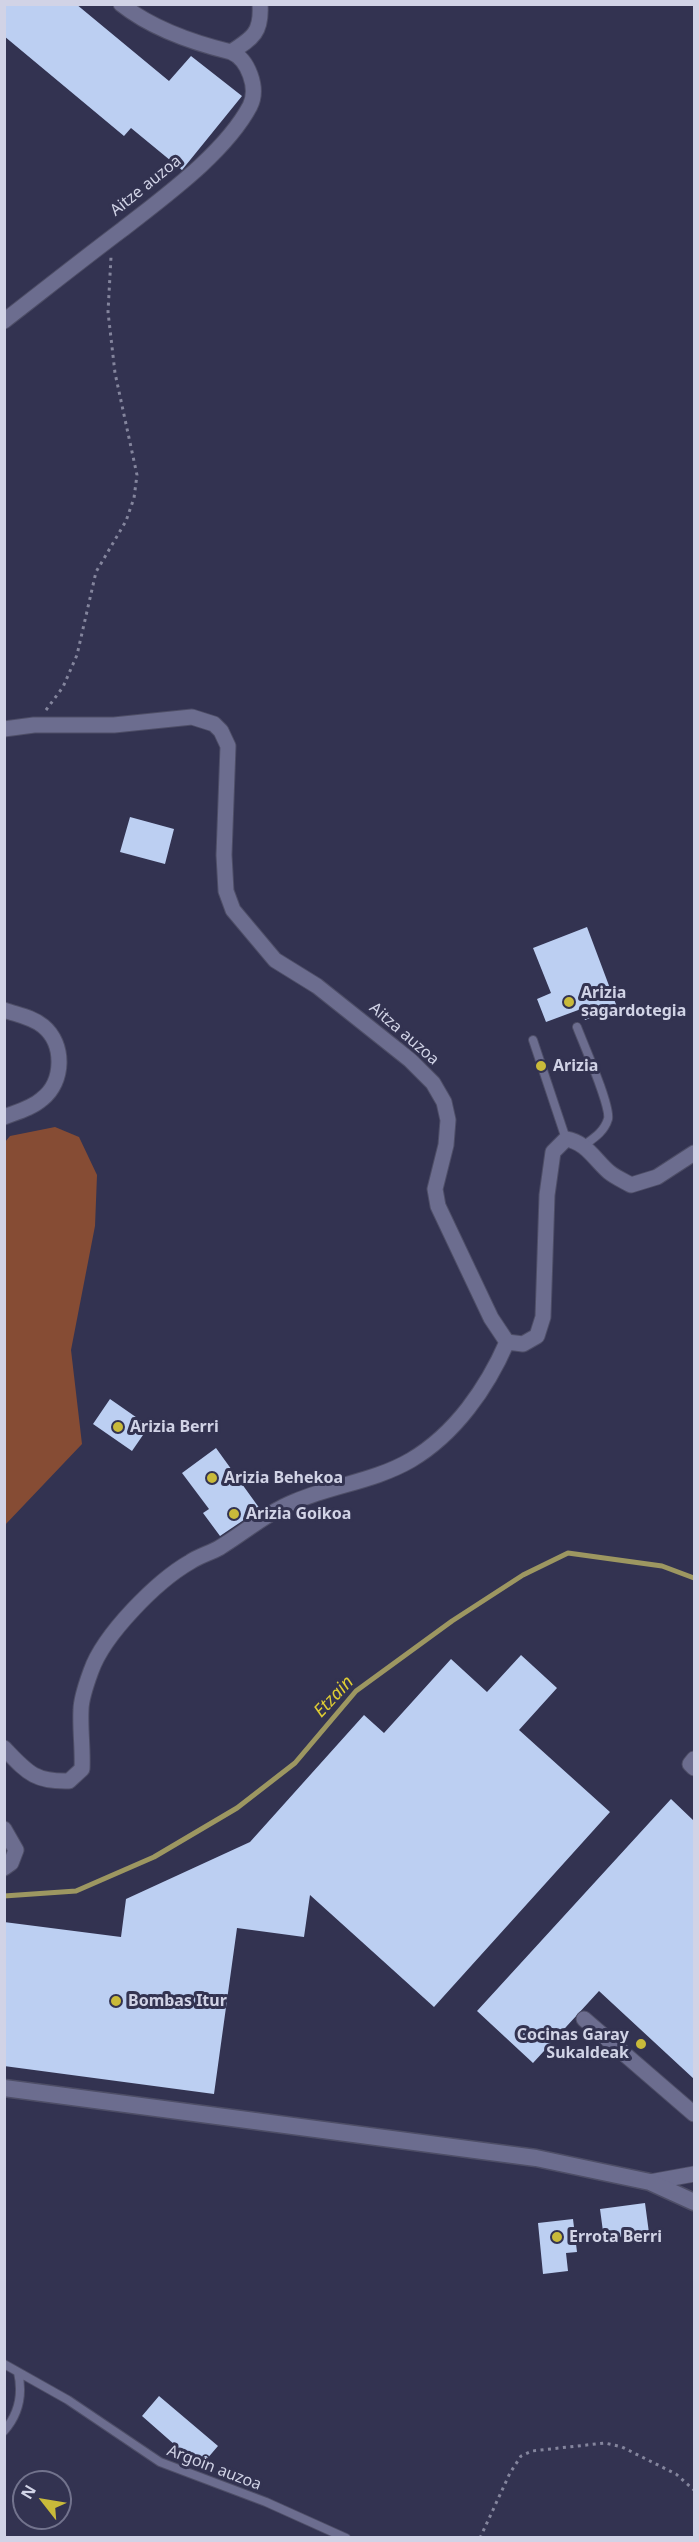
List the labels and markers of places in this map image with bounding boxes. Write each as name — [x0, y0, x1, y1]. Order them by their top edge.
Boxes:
place label: Arizia sagardotegia — [581, 983, 686, 1021]
marker: Arizia sagardotegia — [562, 995, 576, 1009]
place label: Arizia — [553, 1056, 598, 1076]
marker: Arizia — [534, 1059, 548, 1073]
place label: Arizia Berri — [130, 1417, 219, 1437]
marker: Arizia Berri — [111, 1420, 125, 1434]
place label: Arizia Behekoa — [224, 1468, 343, 1488]
marker: Arizia Behekoa — [205, 1471, 219, 1485]
place label: Arizia Goikoa — [246, 1504, 351, 1524]
marker: Arizia Goikoa — [227, 1507, 241, 1521]
place label: Bombas Itur — [128, 1991, 227, 2011]
marker: Bombas Itur — [109, 1994, 123, 2008]
place label: Cocinas Garay Sukaldeak — [517, 2025, 629, 2063]
marker: Cocinas Garay Sukaldeak — [634, 2037, 648, 2051]
place label: Errota Berri — [569, 2227, 662, 2247]
marker: Errota Berri — [550, 2230, 564, 2244]

